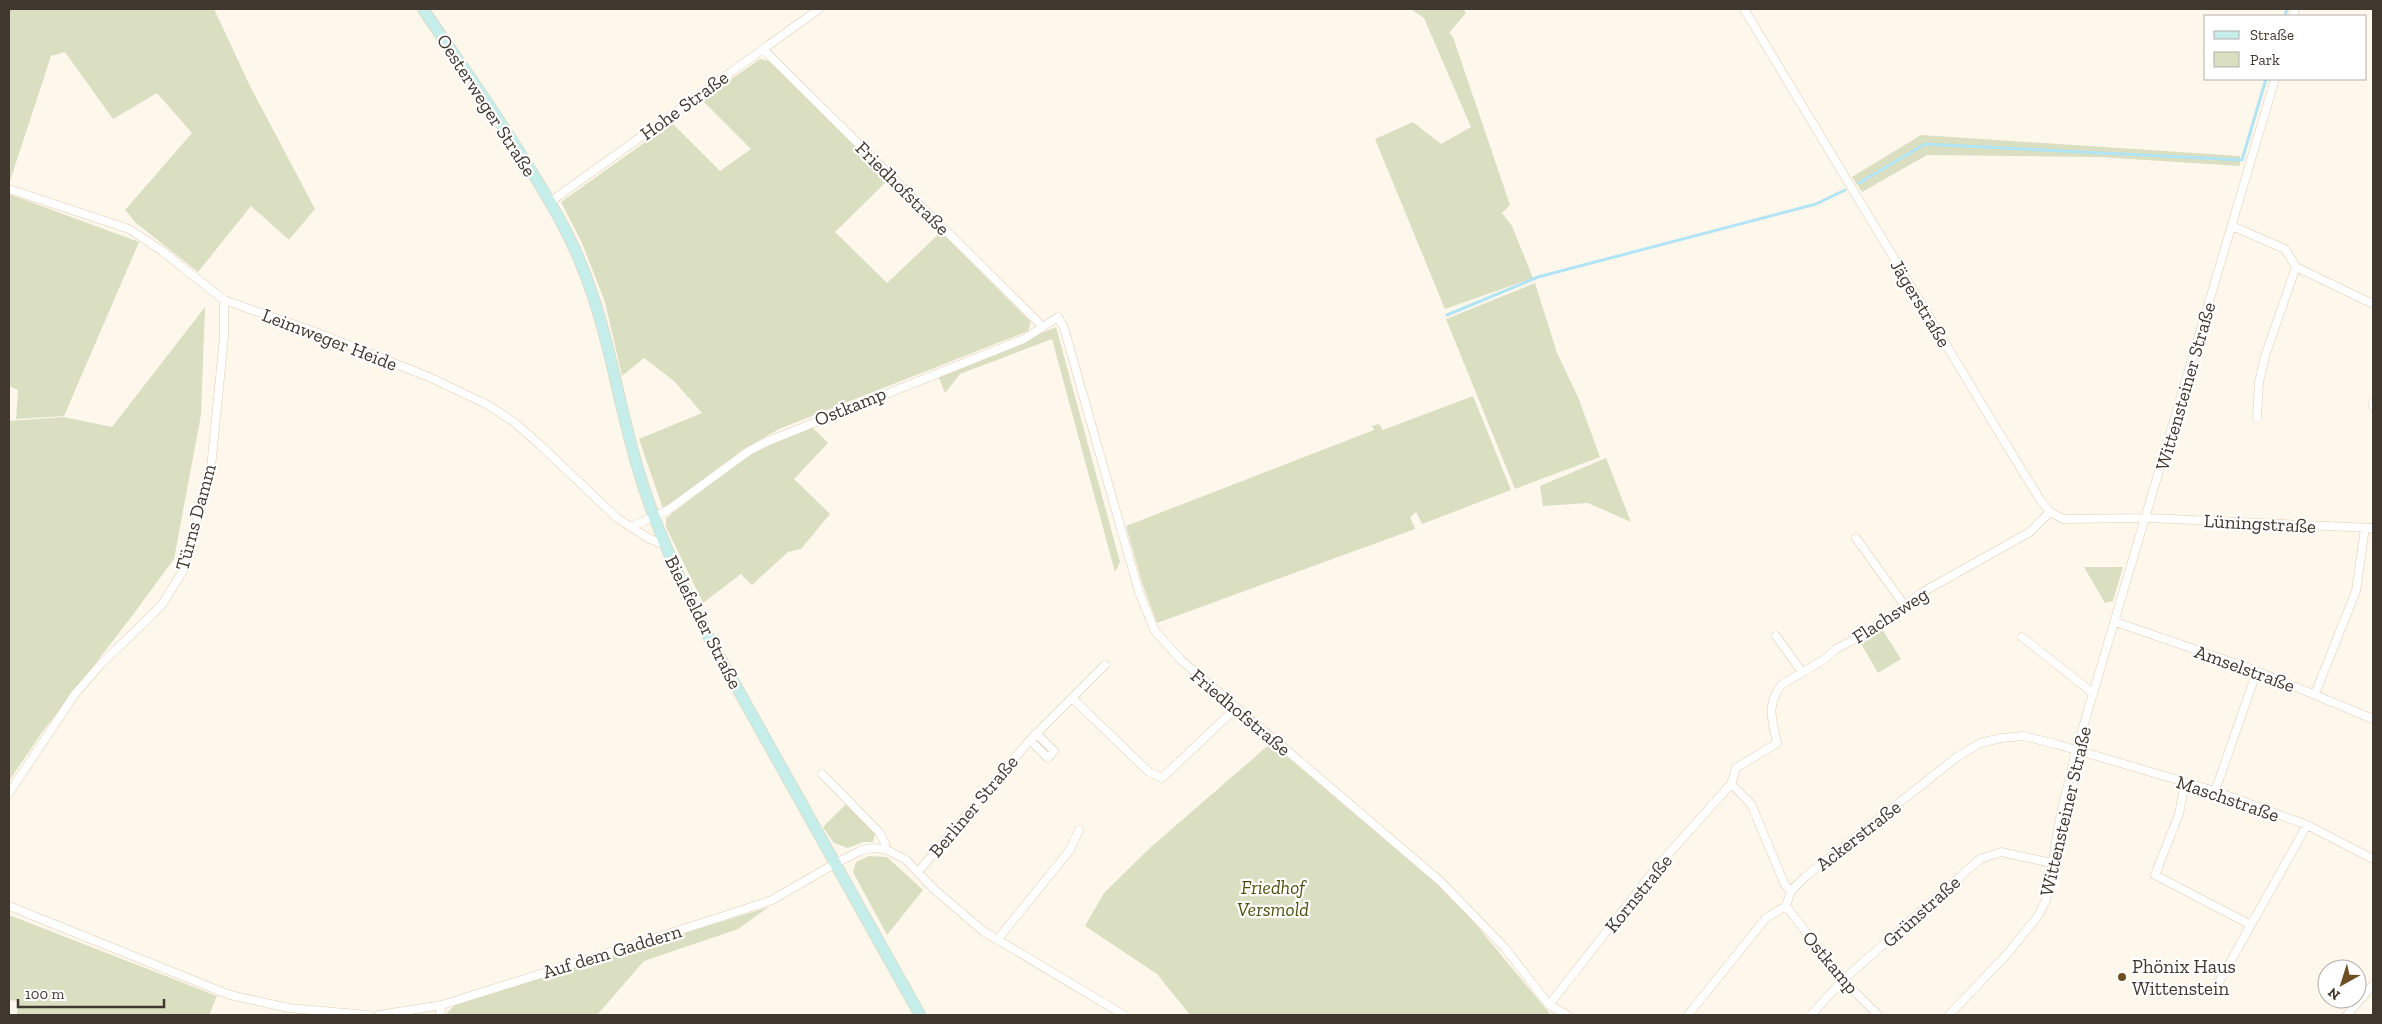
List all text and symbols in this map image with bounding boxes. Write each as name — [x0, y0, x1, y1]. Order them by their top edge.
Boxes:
legend — [2204, 15, 2367, 80]
text: Straße — [2250, 26, 2294, 44]
street label: Oesterweger Straße — [432, 30, 541, 181]
text: Park — [2250, 51, 2280, 69]
street label: Hohe Straße — [636, 66, 733, 145]
street label: Friedhofstraße — [851, 137, 955, 240]
street label: Jägerstraße — [1885, 255, 1956, 351]
street label: Wittensteiner Straße — [2150, 299, 2220, 473]
street label: Leimweger Heide — [259, 303, 401, 376]
street label: Ostkamp — [811, 382, 889, 431]
street label: Türns Damm — [170, 461, 221, 573]
street label: Lüningstraße — [2203, 509, 2317, 538]
street label: Bielefelder Straße — [660, 552, 747, 693]
street label: Flachsweg — [1848, 582, 1933, 649]
street label: Amselstraße — [2192, 640, 2298, 697]
street label: Friedhofstraße — [1186, 664, 1295, 761]
street label: Wittensteiner Straße — [2035, 724, 2096, 898]
street label: Berliner Straße — [924, 751, 1023, 862]
street label: Maschstraße — [2173, 770, 2282, 827]
street label: Ackerstraße — [1811, 795, 1905, 876]
street label: Kornstraße — [1600, 849, 1677, 937]
street label: Grünstraße — [1878, 870, 1965, 952]
park label: Friedhof Versmold — [1237, 876, 1309, 921]
street label: Auf dem Gaddern — [540, 919, 684, 984]
street label: Ostkamp — [1798, 926, 1864, 998]
place label: Phönix Haus Wittenstein — [2132, 955, 2236, 1000]
north arrow — [2317, 959, 2367, 1009]
marker: Phönix Haus Wittenstein — [2116, 971, 2128, 983]
scale bar — [18, 976, 164, 1008]
text: N — [2324, 984, 2344, 1004]
text: 100 m — [25, 985, 64, 1003]

